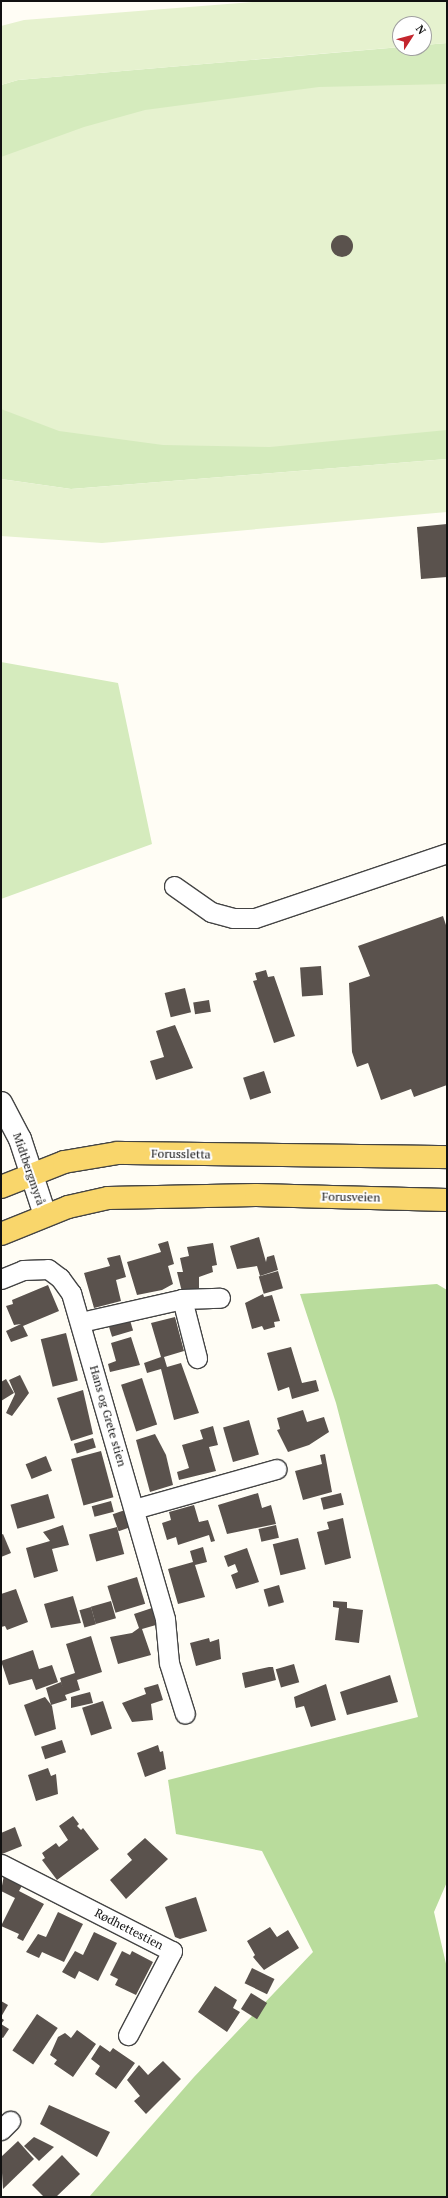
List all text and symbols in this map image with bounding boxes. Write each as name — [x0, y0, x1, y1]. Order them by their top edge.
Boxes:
north arrow — [392, 16, 432, 56]
text: N — [413, 22, 429, 37]
street label: Midtbergmyrå — [10, 1131, 48, 1207]
street label: Forussletta — [151, 1146, 211, 1162]
street label: Forusveien — [322, 1189, 380, 1205]
street label: Hans og Grete stien — [87, 1364, 129, 1468]
street label: Rødhettestien — [92, 1906, 166, 1952]

